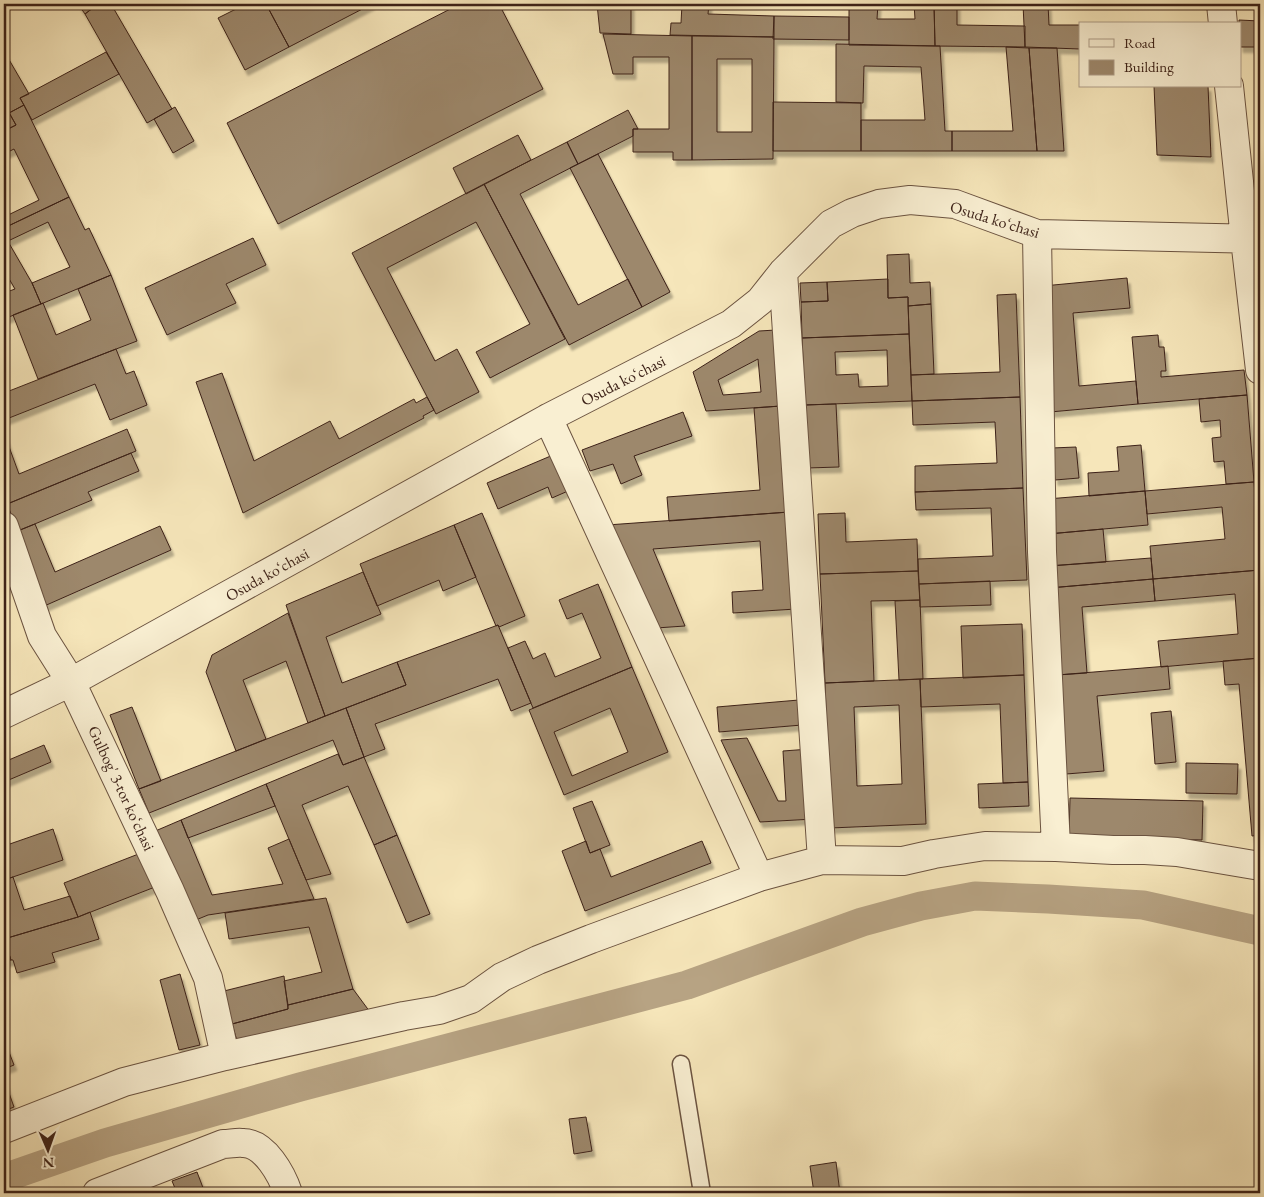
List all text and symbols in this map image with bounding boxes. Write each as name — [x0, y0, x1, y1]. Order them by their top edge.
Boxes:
legend — [1079, 22, 1242, 88]
text: Road — [1124, 33, 1156, 52]
text: Building — [1124, 57, 1174, 76]
street label: Osuda koʻchasi — [948, 196, 1042, 243]
street label: Osuda koʻchasi — [577, 350, 669, 411]
street label: Osuda koʻchasi — [222, 543, 313, 606]
street label: Gulbog' 3-tor koʻchasi — [83, 722, 160, 854]
north arrow — [22, 1124, 72, 1174]
text: N — [42, 1154, 54, 1172]

